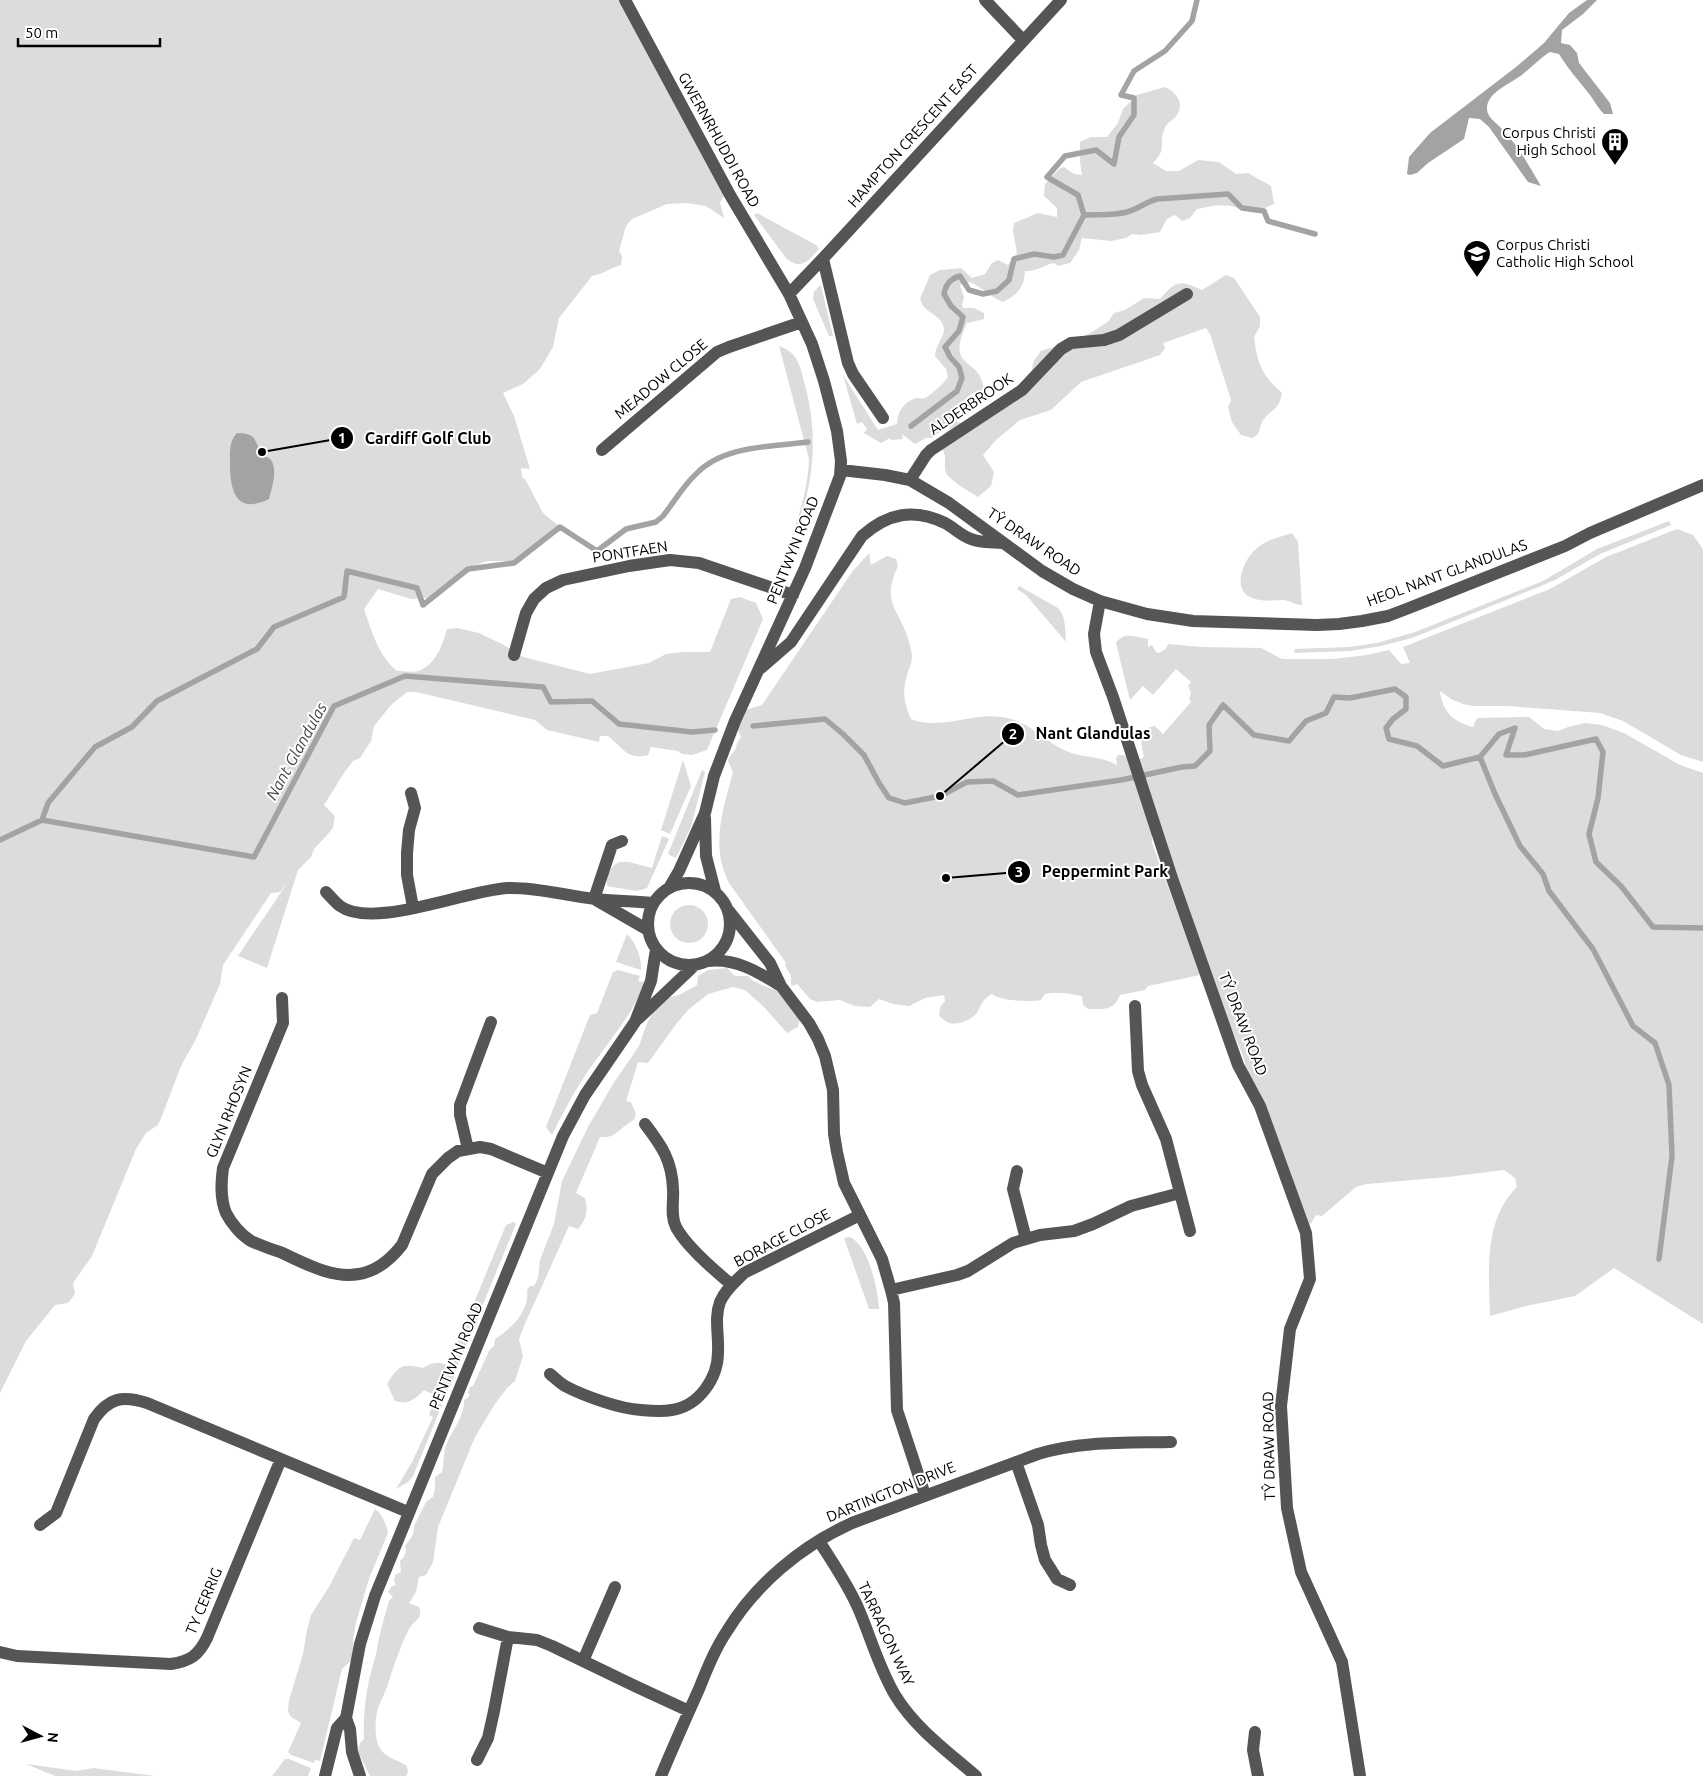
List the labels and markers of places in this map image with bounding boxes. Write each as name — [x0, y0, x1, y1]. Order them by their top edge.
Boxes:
place label: Corpus Christi High School — [1502, 124, 1596, 158]
building icon: Corpus Christi High School — [1600, 127, 1630, 166]
place label: Corpus Christi Catholic High School — [1496, 236, 1634, 270]
school or university icon: Corpus Christi Catholic High School — [1462, 239, 1492, 278]
callout: Cardiff Golf Club — [329, 423, 501, 454]
callout: Nant Glandulas — [1000, 718, 1160, 749]
callout: Peppermint Park — [1007, 856, 1178, 887]

